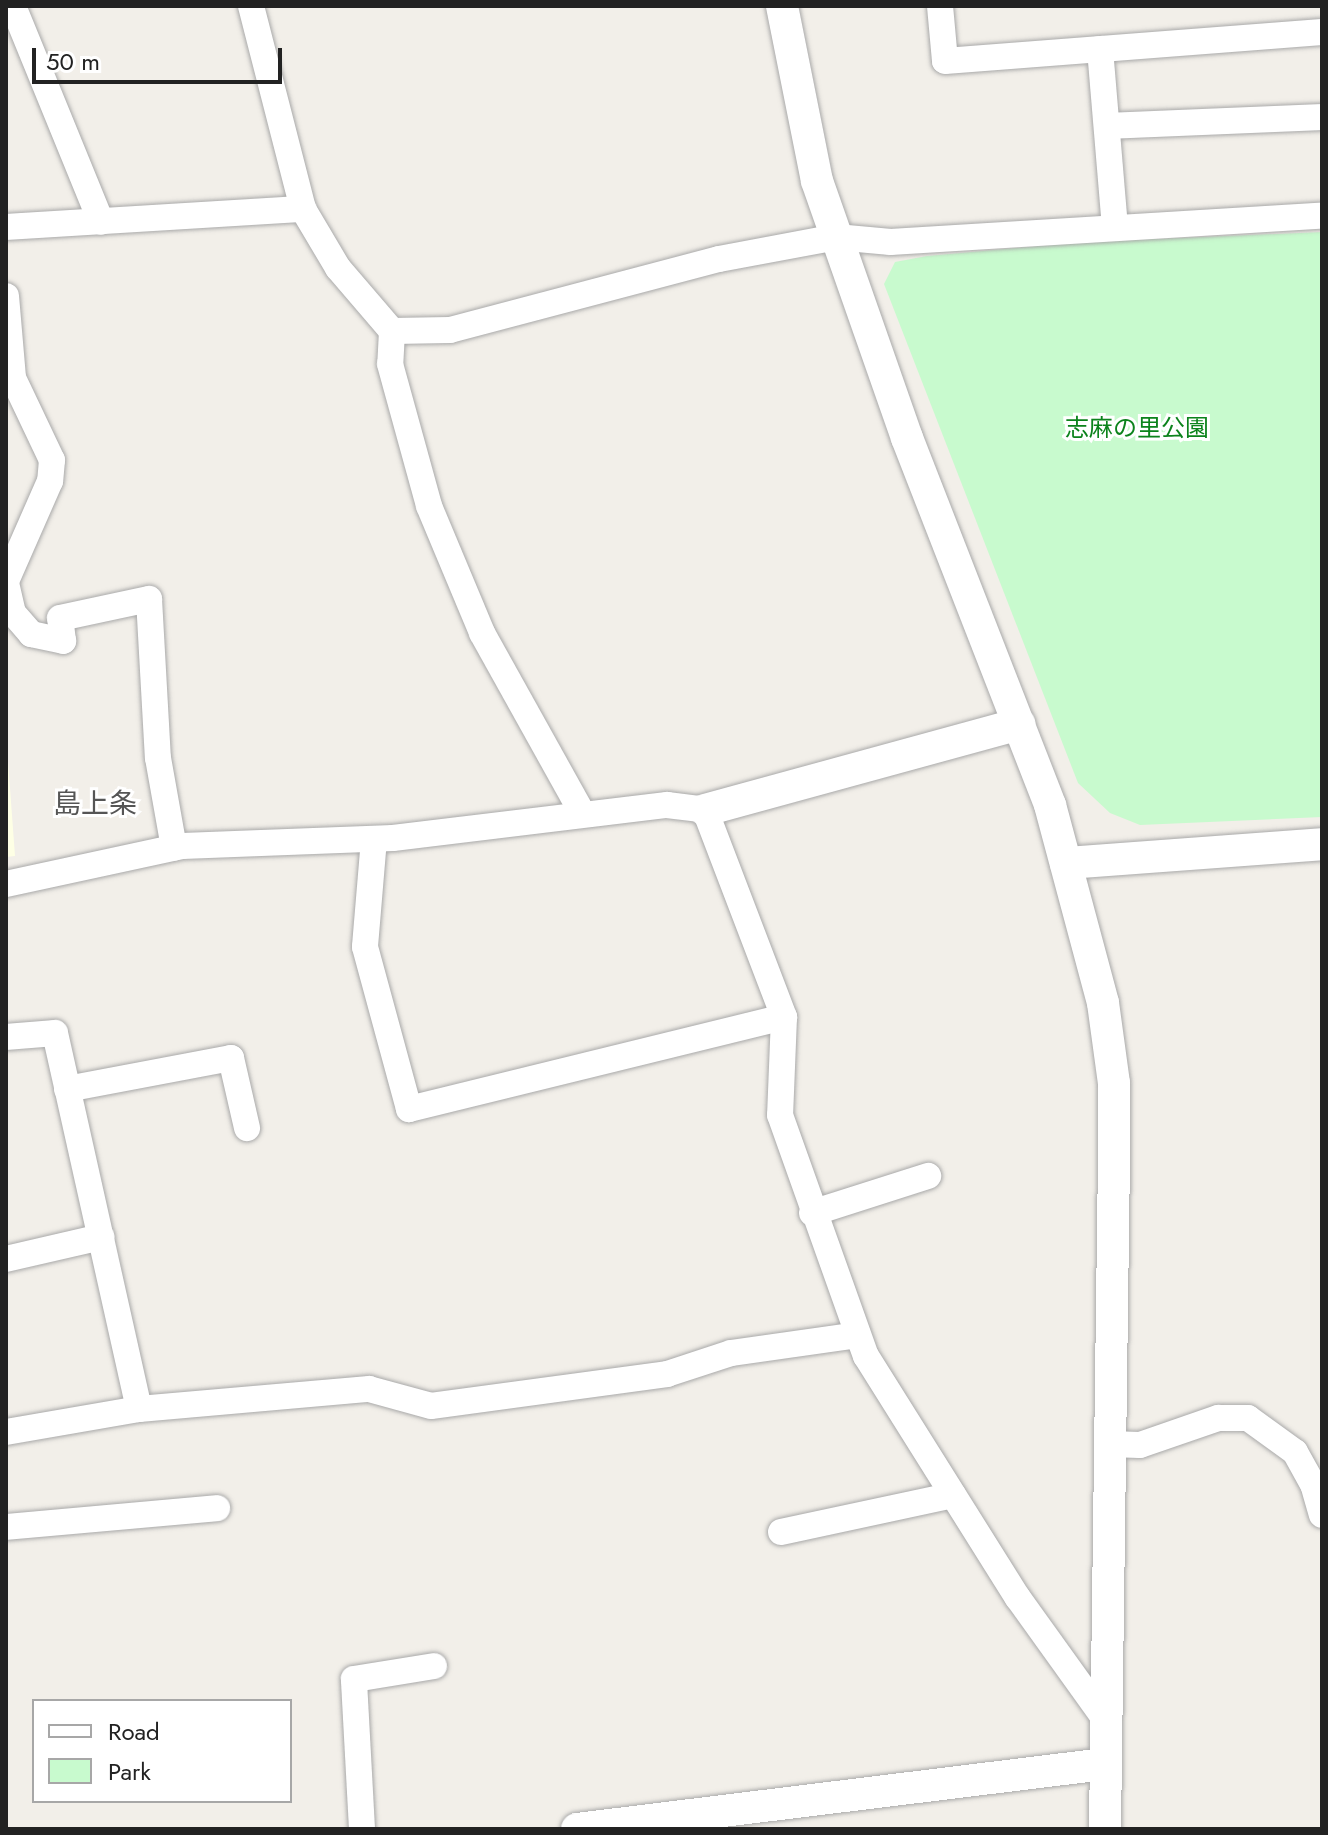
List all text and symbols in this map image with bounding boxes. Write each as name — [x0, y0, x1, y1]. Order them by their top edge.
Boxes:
scale bar — [36, 32, 286, 82]
text: 50 m — [46, 44, 100, 79]
park label: 志麻の里公園 — [1065, 414, 1209, 442]
district label: 島上条 — [53, 787, 137, 821]
legend — [32, 1699, 292, 1803]
text: Road — [108, 1714, 160, 1749]
text: Park — [108, 1754, 151, 1789]

